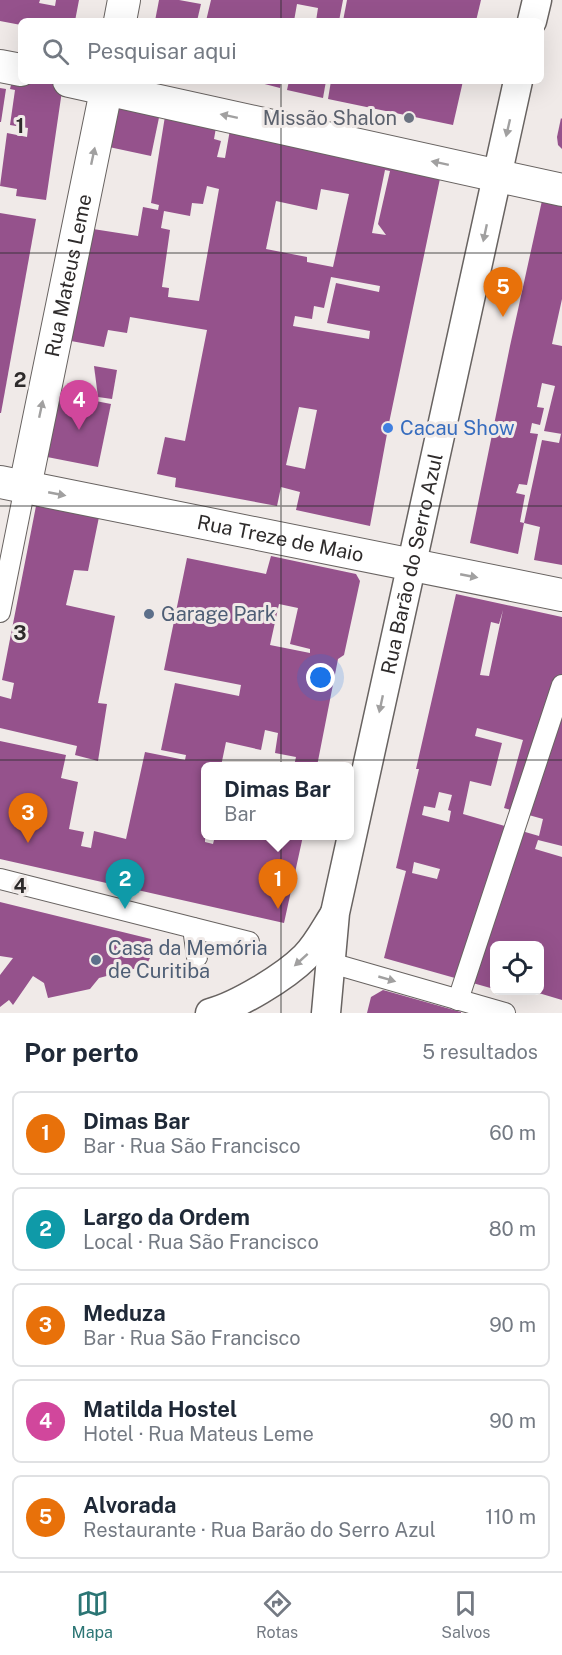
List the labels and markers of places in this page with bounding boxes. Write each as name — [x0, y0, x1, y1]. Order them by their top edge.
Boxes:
place label: Missão Shalon — [263, 106, 397, 130]
marker: Missão Shalon — [402, 111, 416, 125]
pin: 5 — [484, 268, 522, 317]
pin: 4 — [60, 380, 98, 430]
place label: Cacau Show — [400, 416, 515, 440]
marker: Cacau Show — [381, 421, 395, 435]
place label: Garage Park — [161, 602, 276, 626]
marker: Garage Park — [142, 607, 156, 621]
pin: 3 — [9, 794, 48, 843]
pin: 2 — [106, 860, 144, 909]
pin: 1 — [258, 860, 298, 909]
place label: Casa da Memória de Curitiba — [108, 936, 268, 983]
marker: Casa da Memória de Curitiba — [89, 953, 103, 967]

